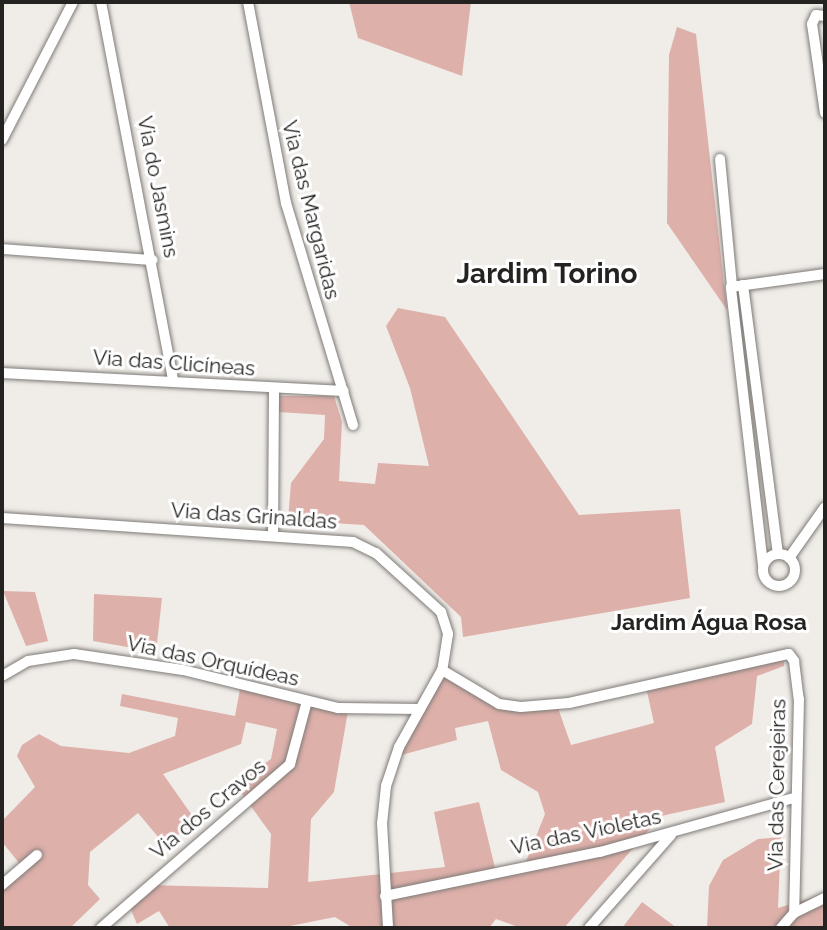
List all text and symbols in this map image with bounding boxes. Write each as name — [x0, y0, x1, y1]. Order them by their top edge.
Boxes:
street label: Via do Jasmins — [132, 114, 184, 260]
street label: Via das Margaridas — [277, 118, 345, 302]
district label: Jardim Torino — [456, 257, 638, 291]
street label: Via das Clicíneas — [92, 345, 256, 381]
street label: Via das Grinaldas — [170, 498, 338, 534]
district label: Jardim Água Rosa — [611, 608, 807, 636]
street label: Via das Orquídeas — [125, 630, 301, 692]
street label: Via das Cerejeiras — [763, 699, 791, 871]
street label: Via dos Cravos — [145, 753, 271, 865]
street label: Via das Violetas — [508, 804, 664, 860]

